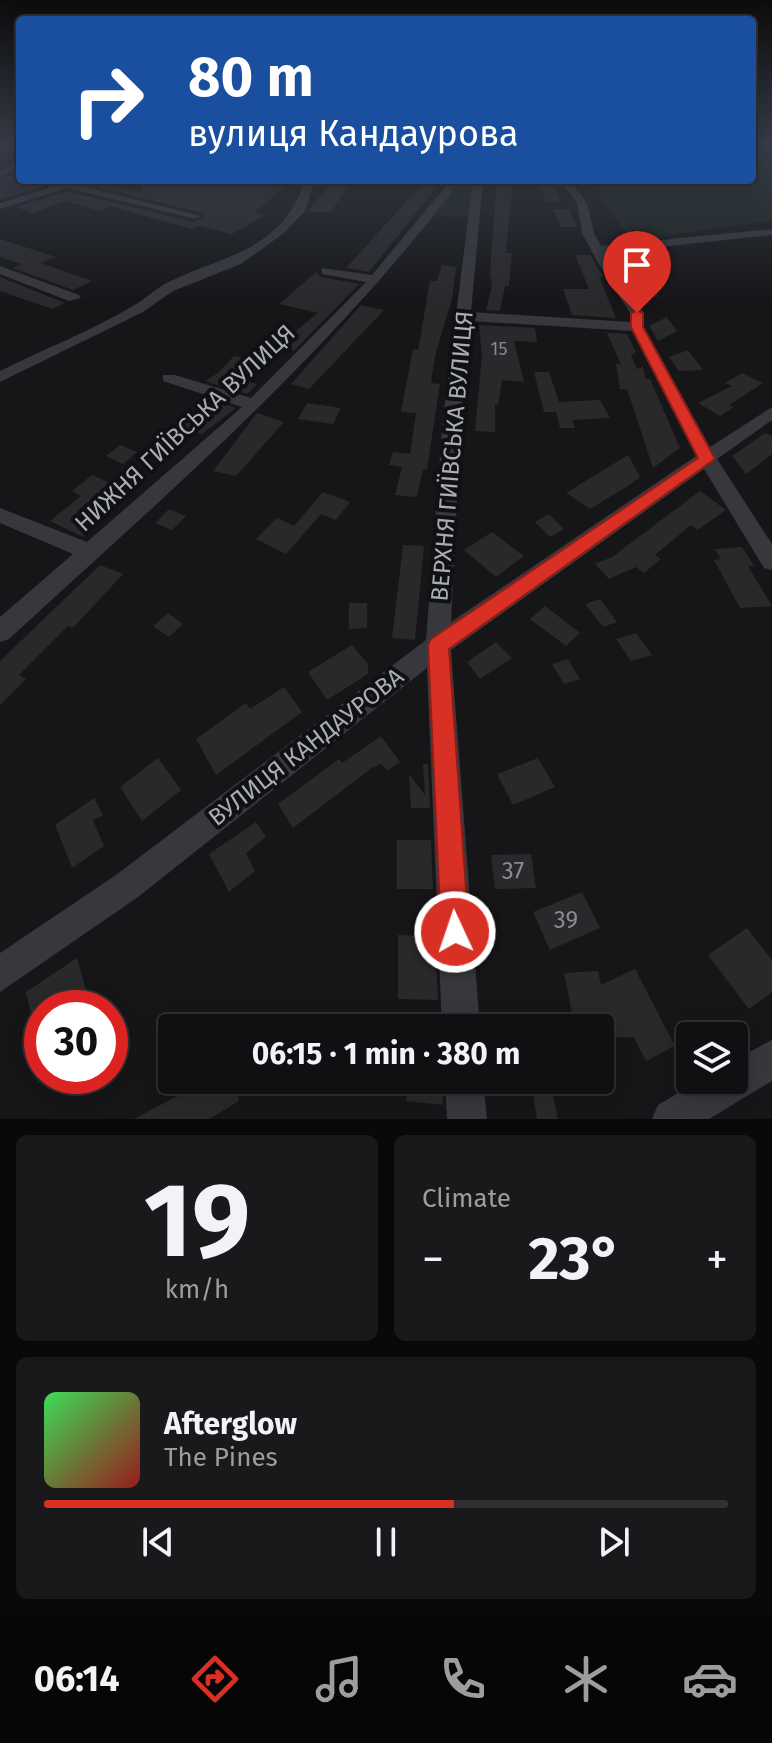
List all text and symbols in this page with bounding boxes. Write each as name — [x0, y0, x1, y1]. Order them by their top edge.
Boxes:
text: 80 m — [188, 44, 314, 111]
icon: right — [56, 48, 160, 152]
text: вулиця Кандаурова — [188, 112, 519, 156]
pin — [603, 231, 671, 313]
icon: arrive — [615, 243, 659, 287]
street label: ВЕРХНЯ ГИЇВСЬКА ВУЛИЦЯ — [425, 309, 479, 603]
street label: НИЖНЯ ГИЇВСЬКА ВУЛИЦЯ — [69, 319, 301, 537]
house number: 15 — [491, 338, 507, 360]
street label: ВУЛИЦЯ КАНДАУРОВА — [203, 662, 409, 832]
house number: 37 — [502, 857, 524, 885]
position arrow — [413, 890, 497, 974]
house number: 39 — [554, 906, 578, 934]
speed limit sign: 30 — [24, 990, 128, 1094]
map controls — [676, 1022, 748, 1094]
button: layers — [676, 1022, 748, 1094]
text: 06:15 · 1 min · 380 m — [252, 1036, 520, 1072]
text: 19 — [144, 1159, 250, 1284]
text: Climate — [422, 1183, 511, 1214]
text: 23° — [528, 1223, 622, 1295]
text: − — [422, 1233, 444, 1286]
text: + — [706, 1233, 728, 1286]
text: km/h — [165, 1274, 229, 1305]
text: Afterglow — [164, 1406, 297, 1442]
text: The Pines — [164, 1442, 278, 1473]
icon: previous — [136, 1520, 180, 1564]
icon: pause — [364, 1520, 408, 1564]
icon: next — [592, 1520, 636, 1564]
icon: directions — [187, 1651, 243, 1707]
icon: music — [311, 1651, 367, 1707]
icon: phone — [435, 1651, 491, 1707]
icon: climate — [558, 1651, 614, 1707]
icon: car — [682, 1651, 738, 1707]
text: 06:14 — [34, 1657, 120, 1701]

